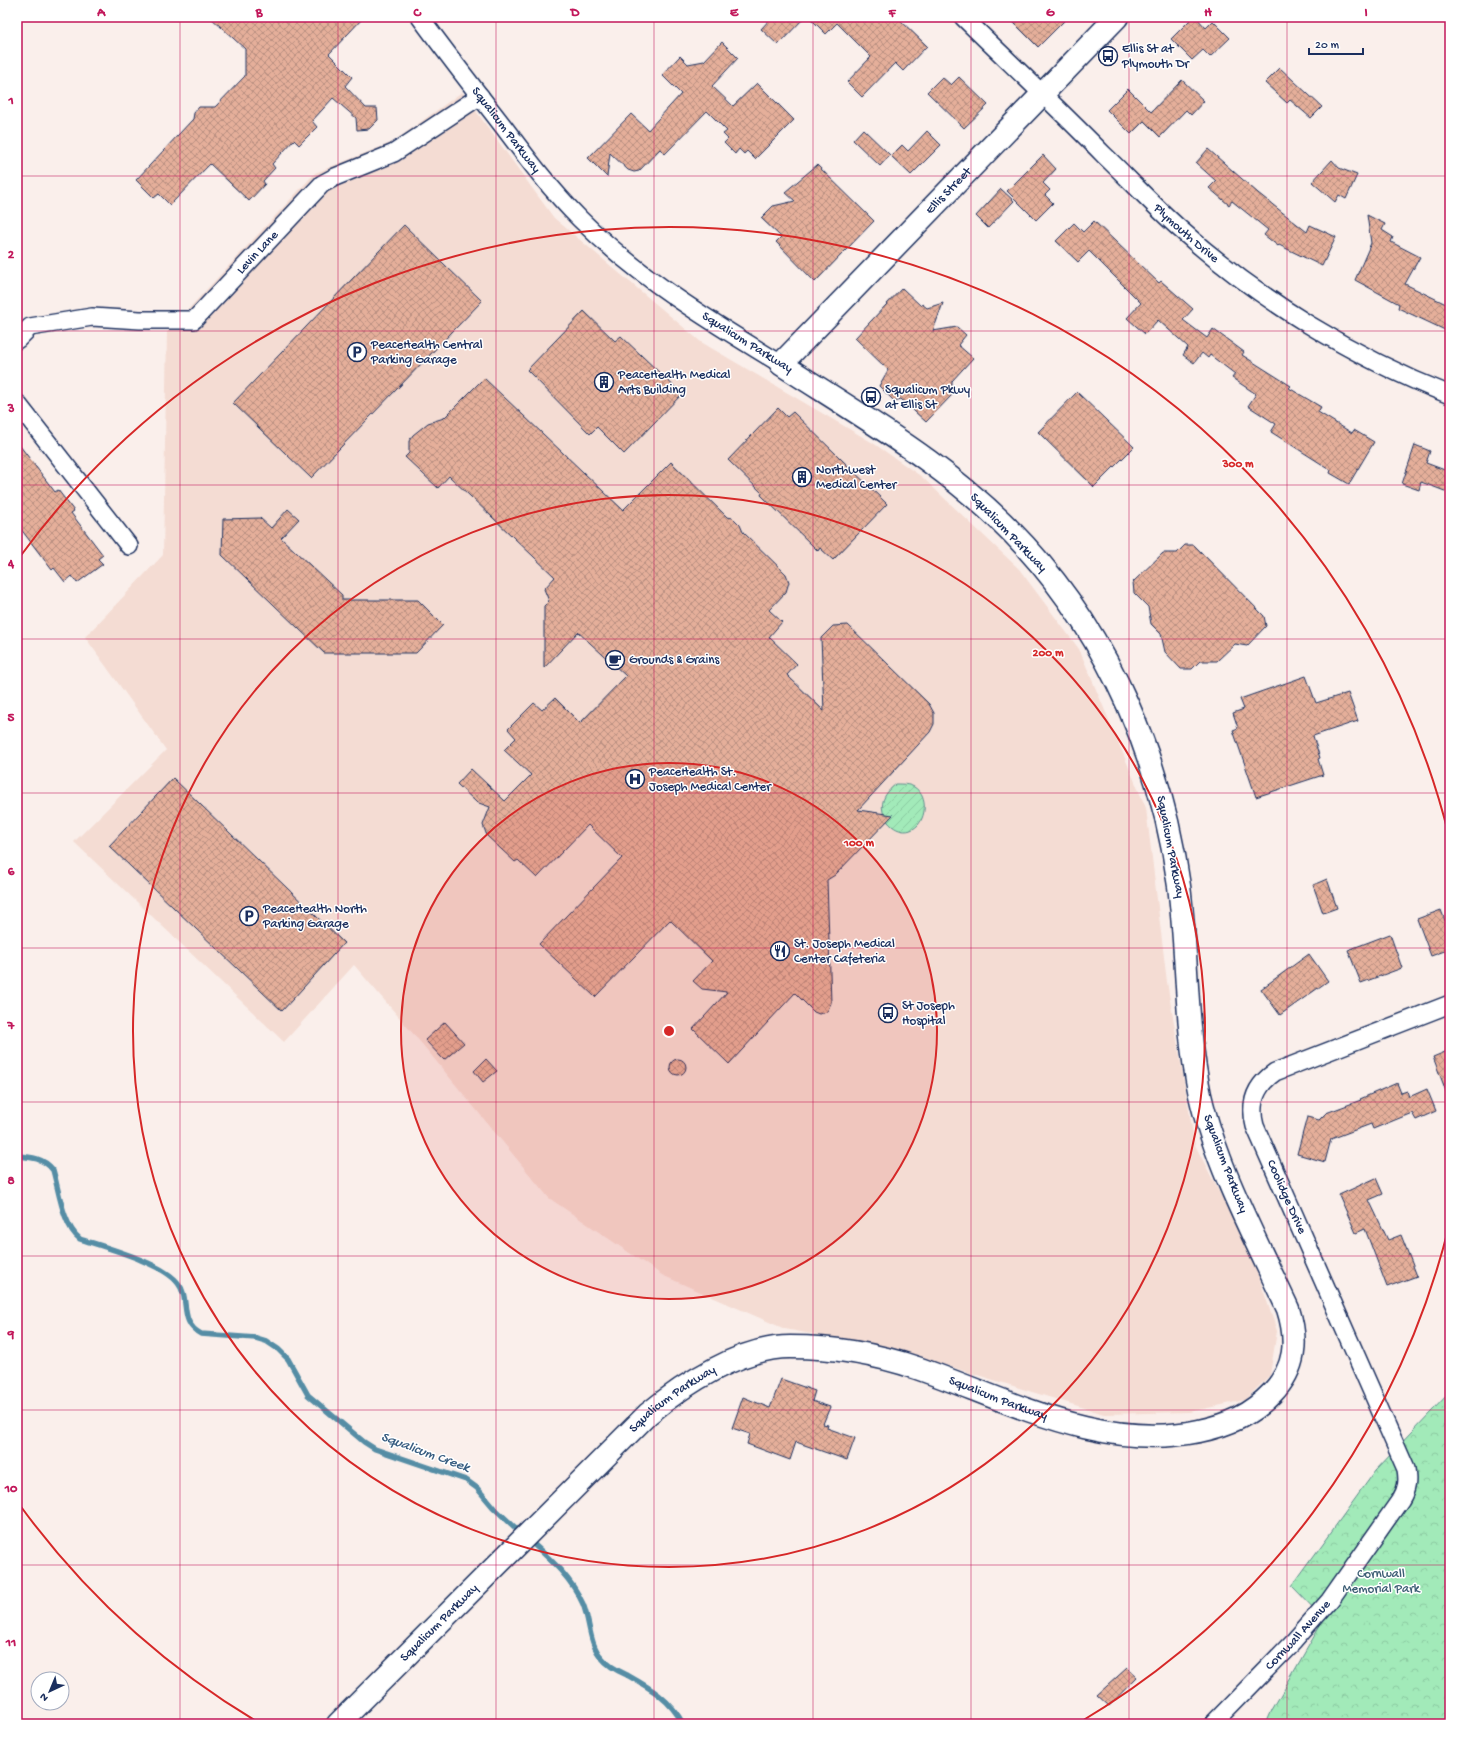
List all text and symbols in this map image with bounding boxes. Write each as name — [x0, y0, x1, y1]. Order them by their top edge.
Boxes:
text: A — [96, 6, 106, 21]
text: B — [255, 6, 264, 21]
text: C — [412, 6, 422, 21]
text: D — [570, 6, 580, 21]
text: E — [730, 6, 739, 21]
text: F — [888, 6, 897, 21]
text: G — [1046, 6, 1055, 21]
text: H — [1204, 6, 1212, 21]
text: I — [1364, 6, 1368, 21]
scale bar — [1309, 30, 1363, 56]
text: 20 m — [1315, 39, 1340, 53]
place label: Ellis St at Plymouth Dr — [1121, 42, 1190, 72]
bus stop icon: Ellis St at Plymouth Dr — [1097, 45, 1119, 67]
street label: Squalicum Parkway — [468, 84, 544, 176]
text: 1 — [7, 94, 14, 109]
street label: Ellis Street — [923, 163, 976, 217]
street label: Plymouth Drive — [1150, 200, 1222, 267]
street label: Levin Lane — [234, 227, 282, 277]
text: 2 — [8, 248, 15, 263]
street label: Squalicum Parkway — [699, 309, 796, 377]
place label: PeaceHealth Central Parking Garage — [370, 338, 483, 368]
parking icon: PeaceHealth Central Parking Garage — [346, 341, 368, 363]
place label: PeaceHealth Medical Arts Building — [617, 368, 731, 398]
building icon: PeaceHealth Medical Arts Building — [593, 371, 615, 393]
place label: Squalicum Pkwy at Ellis St — [885, 383, 971, 413]
bus stop icon: Squalicum Pkwy at Ellis St — [860, 386, 882, 408]
text: 3 — [7, 402, 15, 417]
text: 300 m — [1221, 458, 1254, 472]
place label: Northwest Medical Center — [816, 463, 898, 493]
building icon: Northwest Medical Center — [791, 466, 813, 488]
street label: Squalicum Parkway — [966, 490, 1050, 576]
text: 4 — [7, 557, 15, 572]
text: 200 m — [1033, 647, 1064, 661]
cafe icon: Grounds & Grains — [604, 649, 626, 671]
place label: Grounds & Grains — [629, 653, 720, 668]
text: 5 — [8, 711, 15, 726]
place label: PeaceHealth St. Joseph Medical Center — [648, 765, 772, 795]
hospital icon: PeaceHealth St. Joseph Medical Center — [624, 768, 646, 790]
street label: Squalicum Parkway — [1153, 794, 1187, 900]
text: 100 m — [843, 837, 874, 851]
text: 6 — [8, 865, 15, 880]
place label: PeaceHealth North Parking Garage — [262, 902, 367, 932]
parking icon: PeaceHealth North Parking Garage — [238, 905, 260, 927]
place label: St. Joseph Medical Center Cafeteria — [794, 937, 895, 967]
restaurant icon: St. Joseph Medical Center Cafeteria — [769, 940, 791, 962]
place label: St Joseph Hospital — [902, 999, 955, 1029]
bus stop icon: St Joseph Hospital — [877, 1002, 899, 1024]
text: 7 — [7, 1019, 16, 1034]
centre of rings — [662, 1024, 676, 1038]
street label: Squalicum Parkway — [1199, 1113, 1251, 1216]
street label: Coolidge Drive — [1263, 1158, 1309, 1237]
text: 8 — [7, 1174, 15, 1189]
text: 9 — [7, 1328, 15, 1343]
street label: Squalicum Parkway — [626, 1362, 719, 1436]
street label: Squalicum Parkway — [947, 1373, 1050, 1424]
water label: Squalicum Creek — [378, 1429, 473, 1478]
text: 10 — [4, 1482, 18, 1497]
park label: Cornwall Memorial Park — [1342, 1567, 1421, 1597]
street label: Squalicum Parkway — [397, 1580, 482, 1665]
street label: Cornwall Avenue — [1262, 1597, 1334, 1673]
text: 11 — [5, 1636, 16, 1651]
north arrow — [30, 1671, 70, 1711]
text: N — [38, 1690, 51, 1704]

